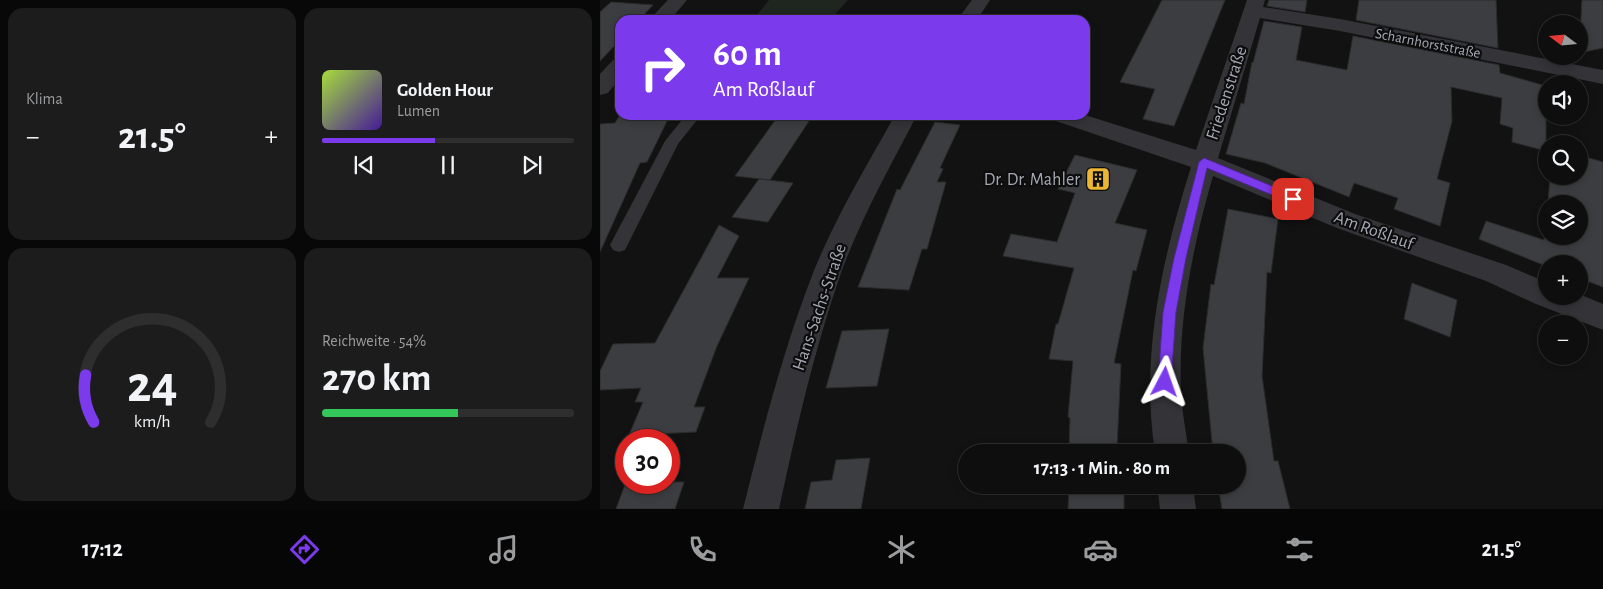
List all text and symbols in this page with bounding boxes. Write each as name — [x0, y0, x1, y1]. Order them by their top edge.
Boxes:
north arrow — [1538, 15, 1588, 65]
map controls — [1538, 15, 1588, 365]
street label: Scharnhorststraße — [1374, 26, 1482, 61]
icon: right — [630, 35, 695, 100]
text: 60 m — [713, 37, 782, 72]
street label: Friedenstraße — [1203, 44, 1251, 142]
button: sound — [1538, 75, 1588, 125]
text: Am Roßlauf — [713, 78, 814, 100]
text: Golden Hour — [397, 81, 493, 100]
text: Klima — [26, 91, 63, 107]
text: Lumen — [397, 103, 440, 119]
text: 21.5° — [118, 118, 186, 156]
text: − — [26, 123, 39, 151]
text: + — [265, 123, 278, 151]
button: search — [1538, 135, 1588, 185]
icon: previous — [350, 151, 378, 179]
icon: pause — [434, 151, 462, 179]
icon: next — [518, 151, 546, 179]
building icon: Dr. Dr. Mahler — [1085, 166, 1111, 192]
place label: Dr. Dr. Mahler — [984, 171, 1080, 189]
pin — [1272, 178, 1314, 220]
icon: arrive — [1279, 185, 1307, 213]
button: layers — [1538, 195, 1588, 245]
street label: Am Roßlauf — [1332, 208, 1417, 254]
street label: Hans-Sachs-Straße — [790, 242, 850, 373]
button: + — [1538, 255, 1588, 305]
button: − — [1538, 315, 1588, 365]
text: Reichweite · 54% — [322, 333, 426, 349]
position arrow — [1138, 355, 1190, 407]
text: 24 — [127, 359, 177, 411]
text: 270 km — [322, 360, 431, 398]
text: km/h — [134, 413, 170, 431]
speed limit sign: 30 — [615, 429, 680, 494]
text: 17:13 · 1 Min. · 80 m — [1034, 459, 1170, 478]
icon: directions — [287, 532, 322, 567]
icon: music — [486, 532, 521, 567]
icon: phone — [685, 532, 720, 567]
icon: climate — [884, 532, 919, 567]
icon: car — [1083, 532, 1118, 567]
icon: filters — [1282, 532, 1317, 567]
text: 17:12 — [82, 538, 123, 560]
text: 21.5° — [1482, 538, 1521, 560]

